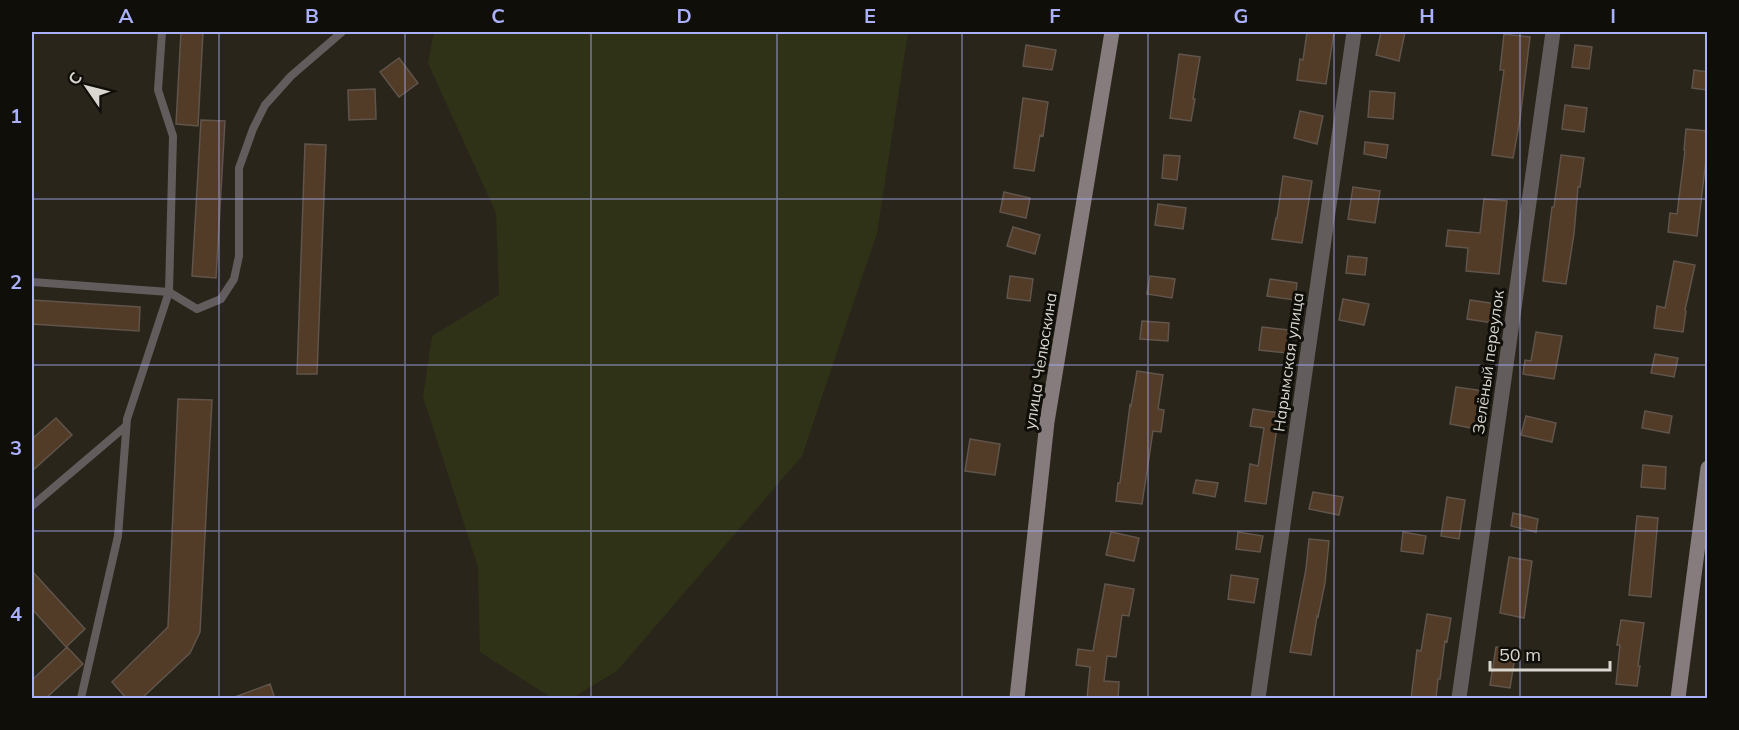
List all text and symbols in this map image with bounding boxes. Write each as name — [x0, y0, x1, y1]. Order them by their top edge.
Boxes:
text: A — [119, 3, 134, 28]
text: B — [305, 3, 319, 28]
text: C — [491, 3, 505, 28]
text: D — [676, 3, 692, 28]
text: E — [864, 3, 876, 28]
text: F — [1049, 3, 1061, 28]
text: G — [1234, 3, 1248, 28]
text: H — [1419, 3, 1435, 28]
text: I — [1610, 3, 1616, 28]
north arrow — [57, 57, 117, 117]
text: С — [63, 68, 86, 89]
text: 1 — [10, 103, 22, 128]
text: 2 — [10, 269, 22, 294]
street label: Зелёный переулок — [1468, 288, 1508, 435]
street label: улица Челюскина — [1019, 291, 1061, 431]
street label: Нарымская улица — [1268, 291, 1308, 433]
text: 3 — [10, 435, 22, 460]
text: 4 — [10, 601, 22, 626]
scale bar — [1490, 634, 1610, 672]
text: 50 m — [1499, 643, 1541, 666]

